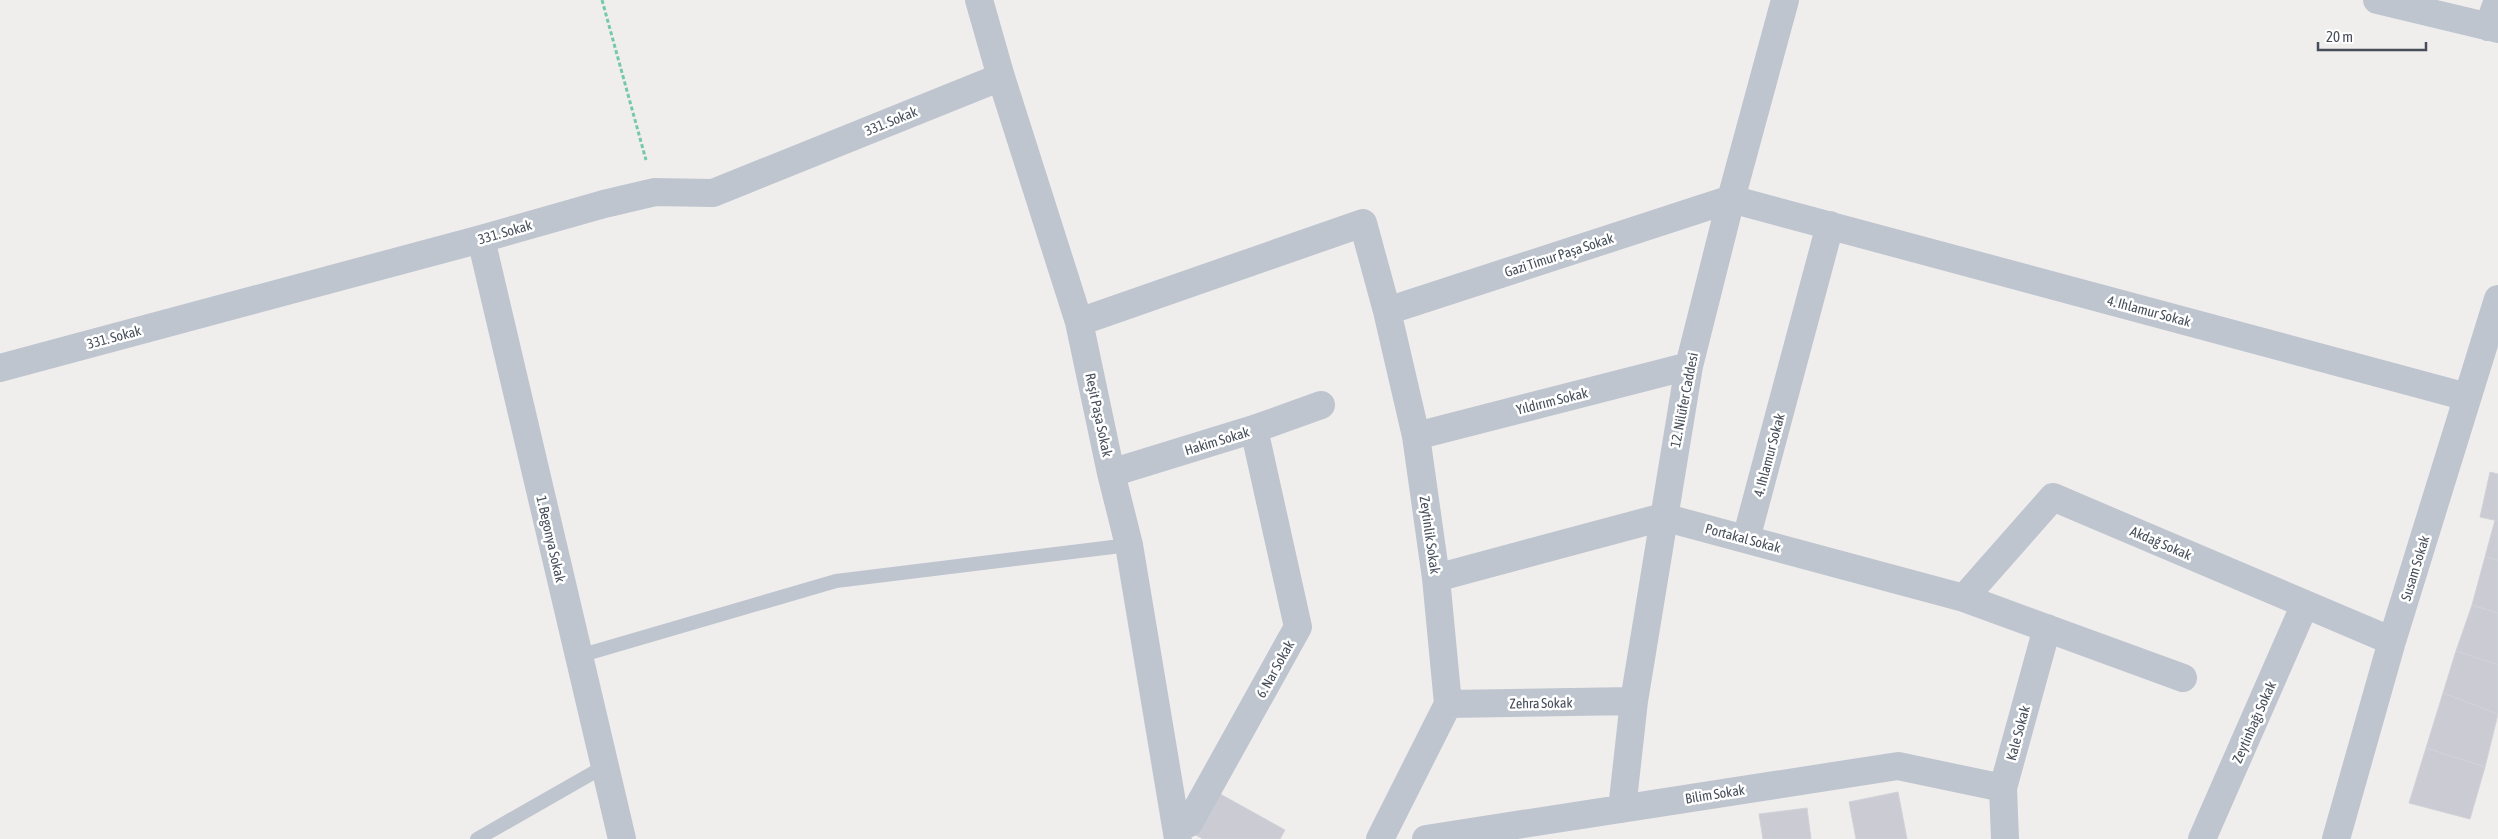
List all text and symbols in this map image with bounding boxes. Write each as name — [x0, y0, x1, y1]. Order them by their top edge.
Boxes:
scale bar — [2318, 20, 2426, 52]
text: 20 m — [2326, 28, 2353, 45]
street label: 331. Sokak — [862, 103, 920, 139]
street label: 331. Sokak — [476, 217, 534, 247]
street label: Gazi Timur Paşa Sokak — [1502, 230, 1616, 280]
street label: 4. Ihlamur Sokak — [2106, 292, 2192, 330]
street label: 331. Sokak — [85, 322, 143, 352]
street label: 12. Nilüfer Caddesi — [1667, 351, 1701, 449]
street label: Reşit Paşa Sokak — [1082, 372, 1116, 458]
street label: Yıldırım Sokak — [1515, 384, 1589, 418]
street label: 4. Ihlamur Sokak — [1750, 412, 1788, 498]
street label: Hakim Sokak — [1183, 424, 1251, 458]
street label: 1. Begonya Sokak — [533, 494, 569, 584]
street label: Zeytinlik Sokak — [1417, 495, 1443, 575]
street label: Portakal Sokak — [1704, 520, 1782, 556]
street label: Akdağ Sokak — [2128, 523, 2194, 563]
street label: Susam Sokak — [2397, 533, 2433, 603]
street label: 6. Nar Sokak — [1253, 638, 1297, 700]
street label: Zeytinbağı Sokak — [2229, 679, 2279, 765]
street label: Zehra Sokak — [1509, 694, 1573, 712]
street label: Kale Sokak — [2003, 704, 2033, 762]
street label: Bilim Sokak — [1684, 781, 1746, 807]

